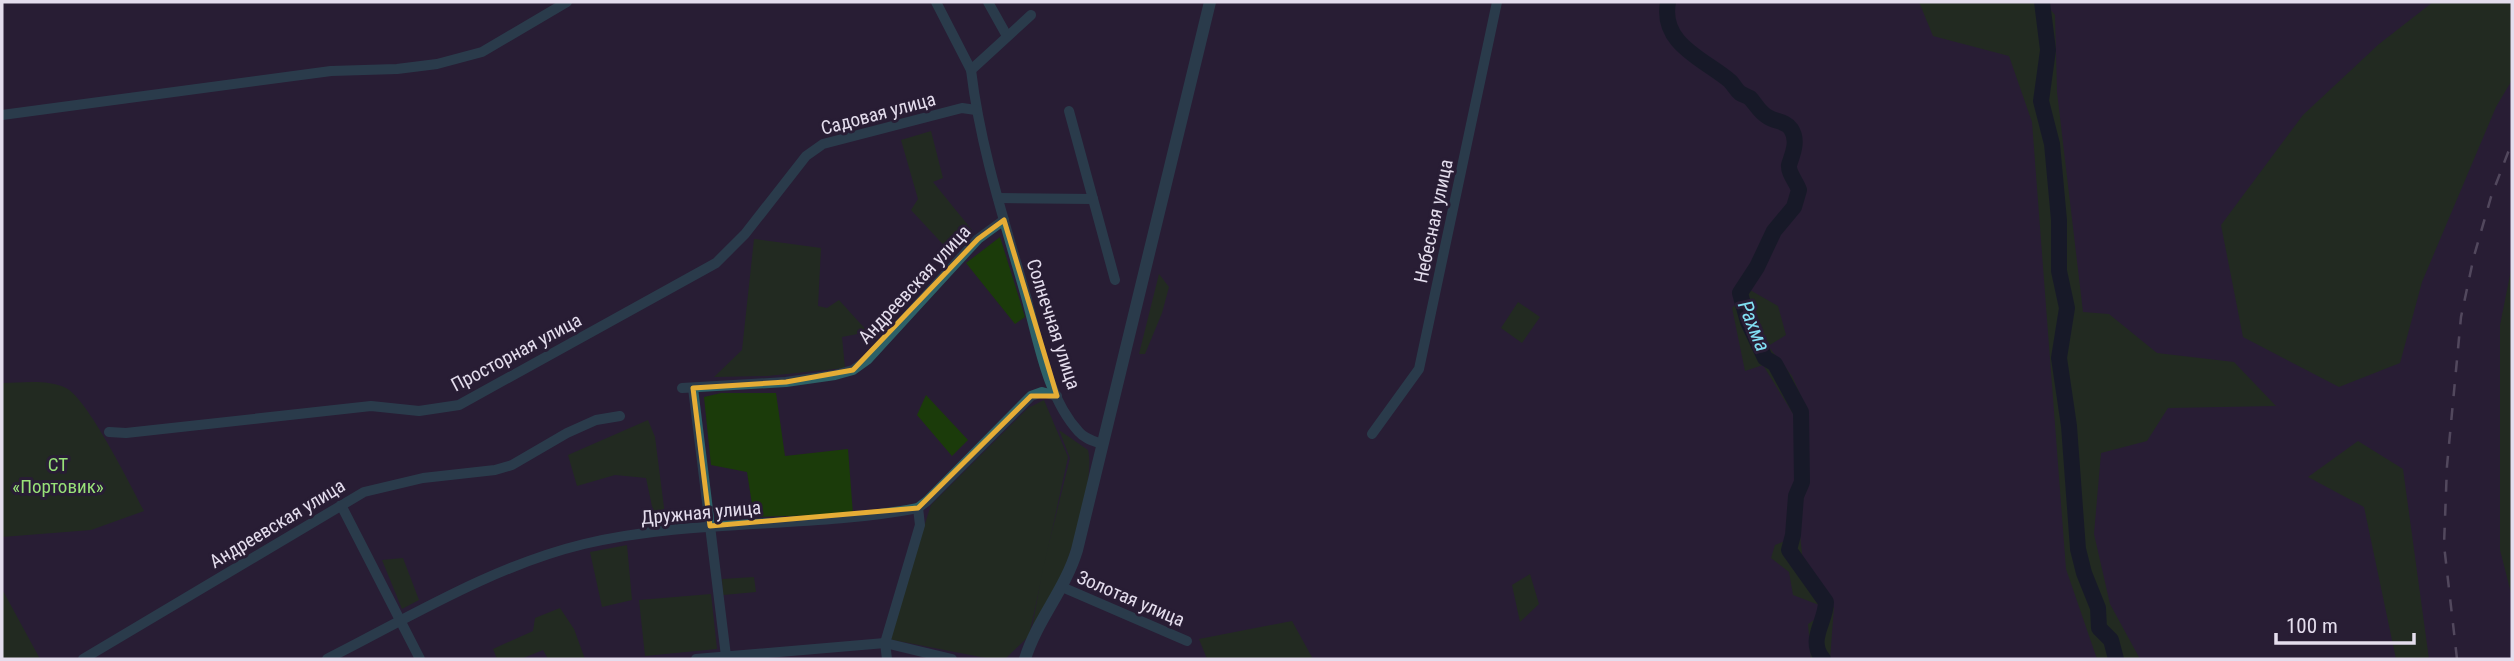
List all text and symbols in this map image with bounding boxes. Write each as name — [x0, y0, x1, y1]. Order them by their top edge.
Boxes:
street label: Садовая улица — [818, 87, 938, 140]
street label: Небесная улица — [1409, 157, 1458, 285]
street label: Андреевская улица — [853, 220, 975, 349]
street label: Солнечная улица — [1022, 256, 1085, 392]
water label: Рахма — [1733, 297, 1775, 355]
street label: Просторная улица — [447, 308, 585, 396]
park label: СТ «Портовик» — [12, 453, 104, 498]
street label: Андреевская улица — [205, 474, 349, 573]
street label: Дружная улица — [640, 496, 762, 529]
street label: Золотая улица — [1073, 565, 1188, 631]
scale bar — [2276, 602, 2414, 646]
text: 100 m — [2286, 614, 2338, 638]

